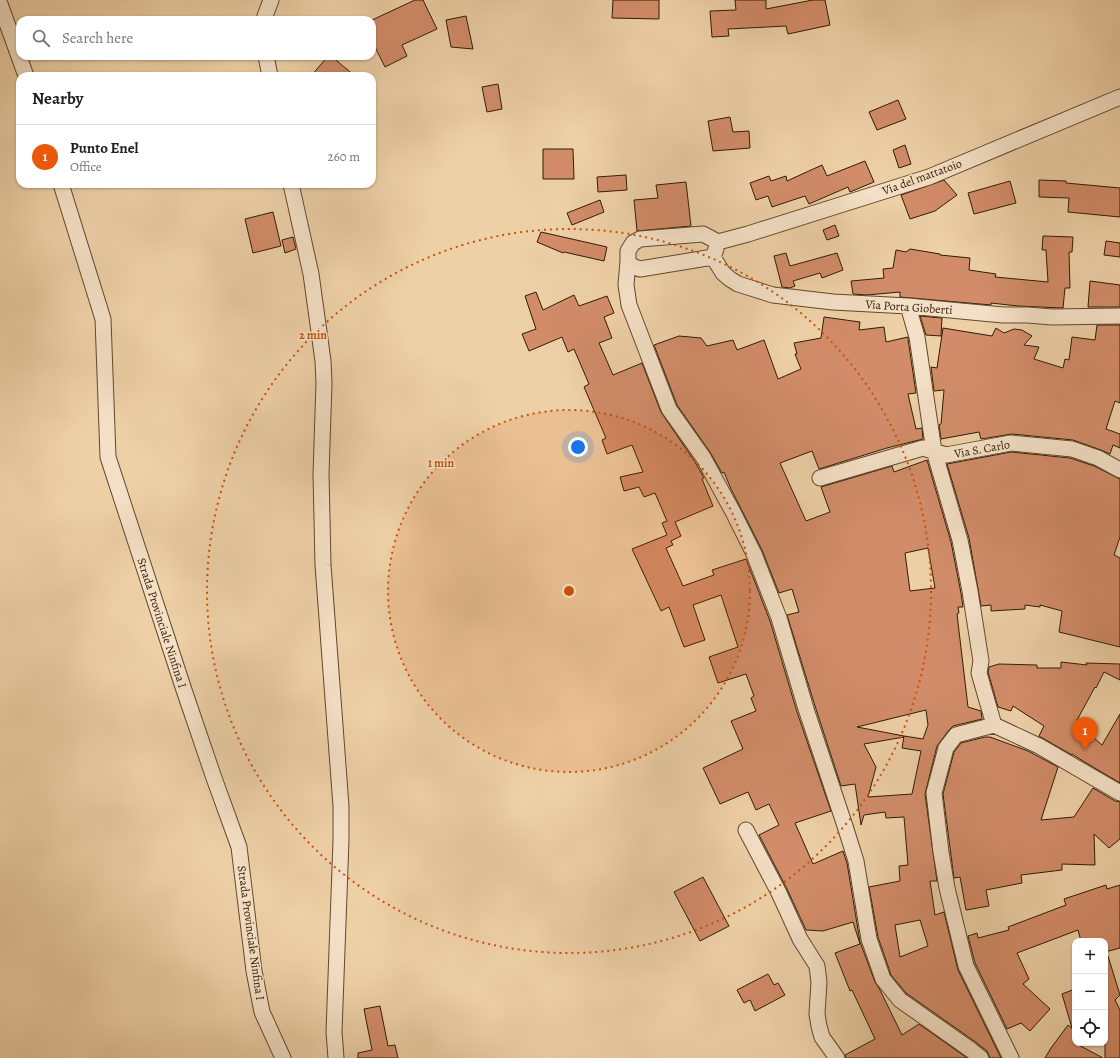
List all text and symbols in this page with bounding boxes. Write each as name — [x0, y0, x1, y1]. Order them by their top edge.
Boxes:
search box — [16, 16, 376, 60]
icon: search — [30, 27, 52, 49]
text: Search here — [62, 28, 133, 48]
text: Nearby — [32, 87, 83, 110]
text: Punto Enel — [70, 138, 138, 158]
text: 1 — [43, 148, 47, 165]
text: 260 m — [327, 148, 360, 165]
street label: Via del mattatoio — [879, 155, 964, 199]
text: Office — [70, 158, 102, 175]
street label: Via Porta Gioberti — [864, 296, 953, 318]
text: 2 min — [299, 327, 327, 343]
street label: Via S. Carlo — [952, 436, 1011, 462]
your location — [568, 437, 588, 457]
text: 1 min — [428, 455, 455, 471]
street label: Strada Provinciale Ninfina I — [133, 556, 191, 690]
centre of rings — [562, 584, 576, 598]
pin: 1 — [1072, 717, 1098, 750]
street label: Strada Provinciale Ninfina I — [234, 865, 268, 1001]
map controls — [1072, 938, 1108, 1046]
button: + — [1072, 938, 1108, 974]
button: − — [1072, 974, 1108, 1010]
button: locate — [1072, 1010, 1108, 1046]

